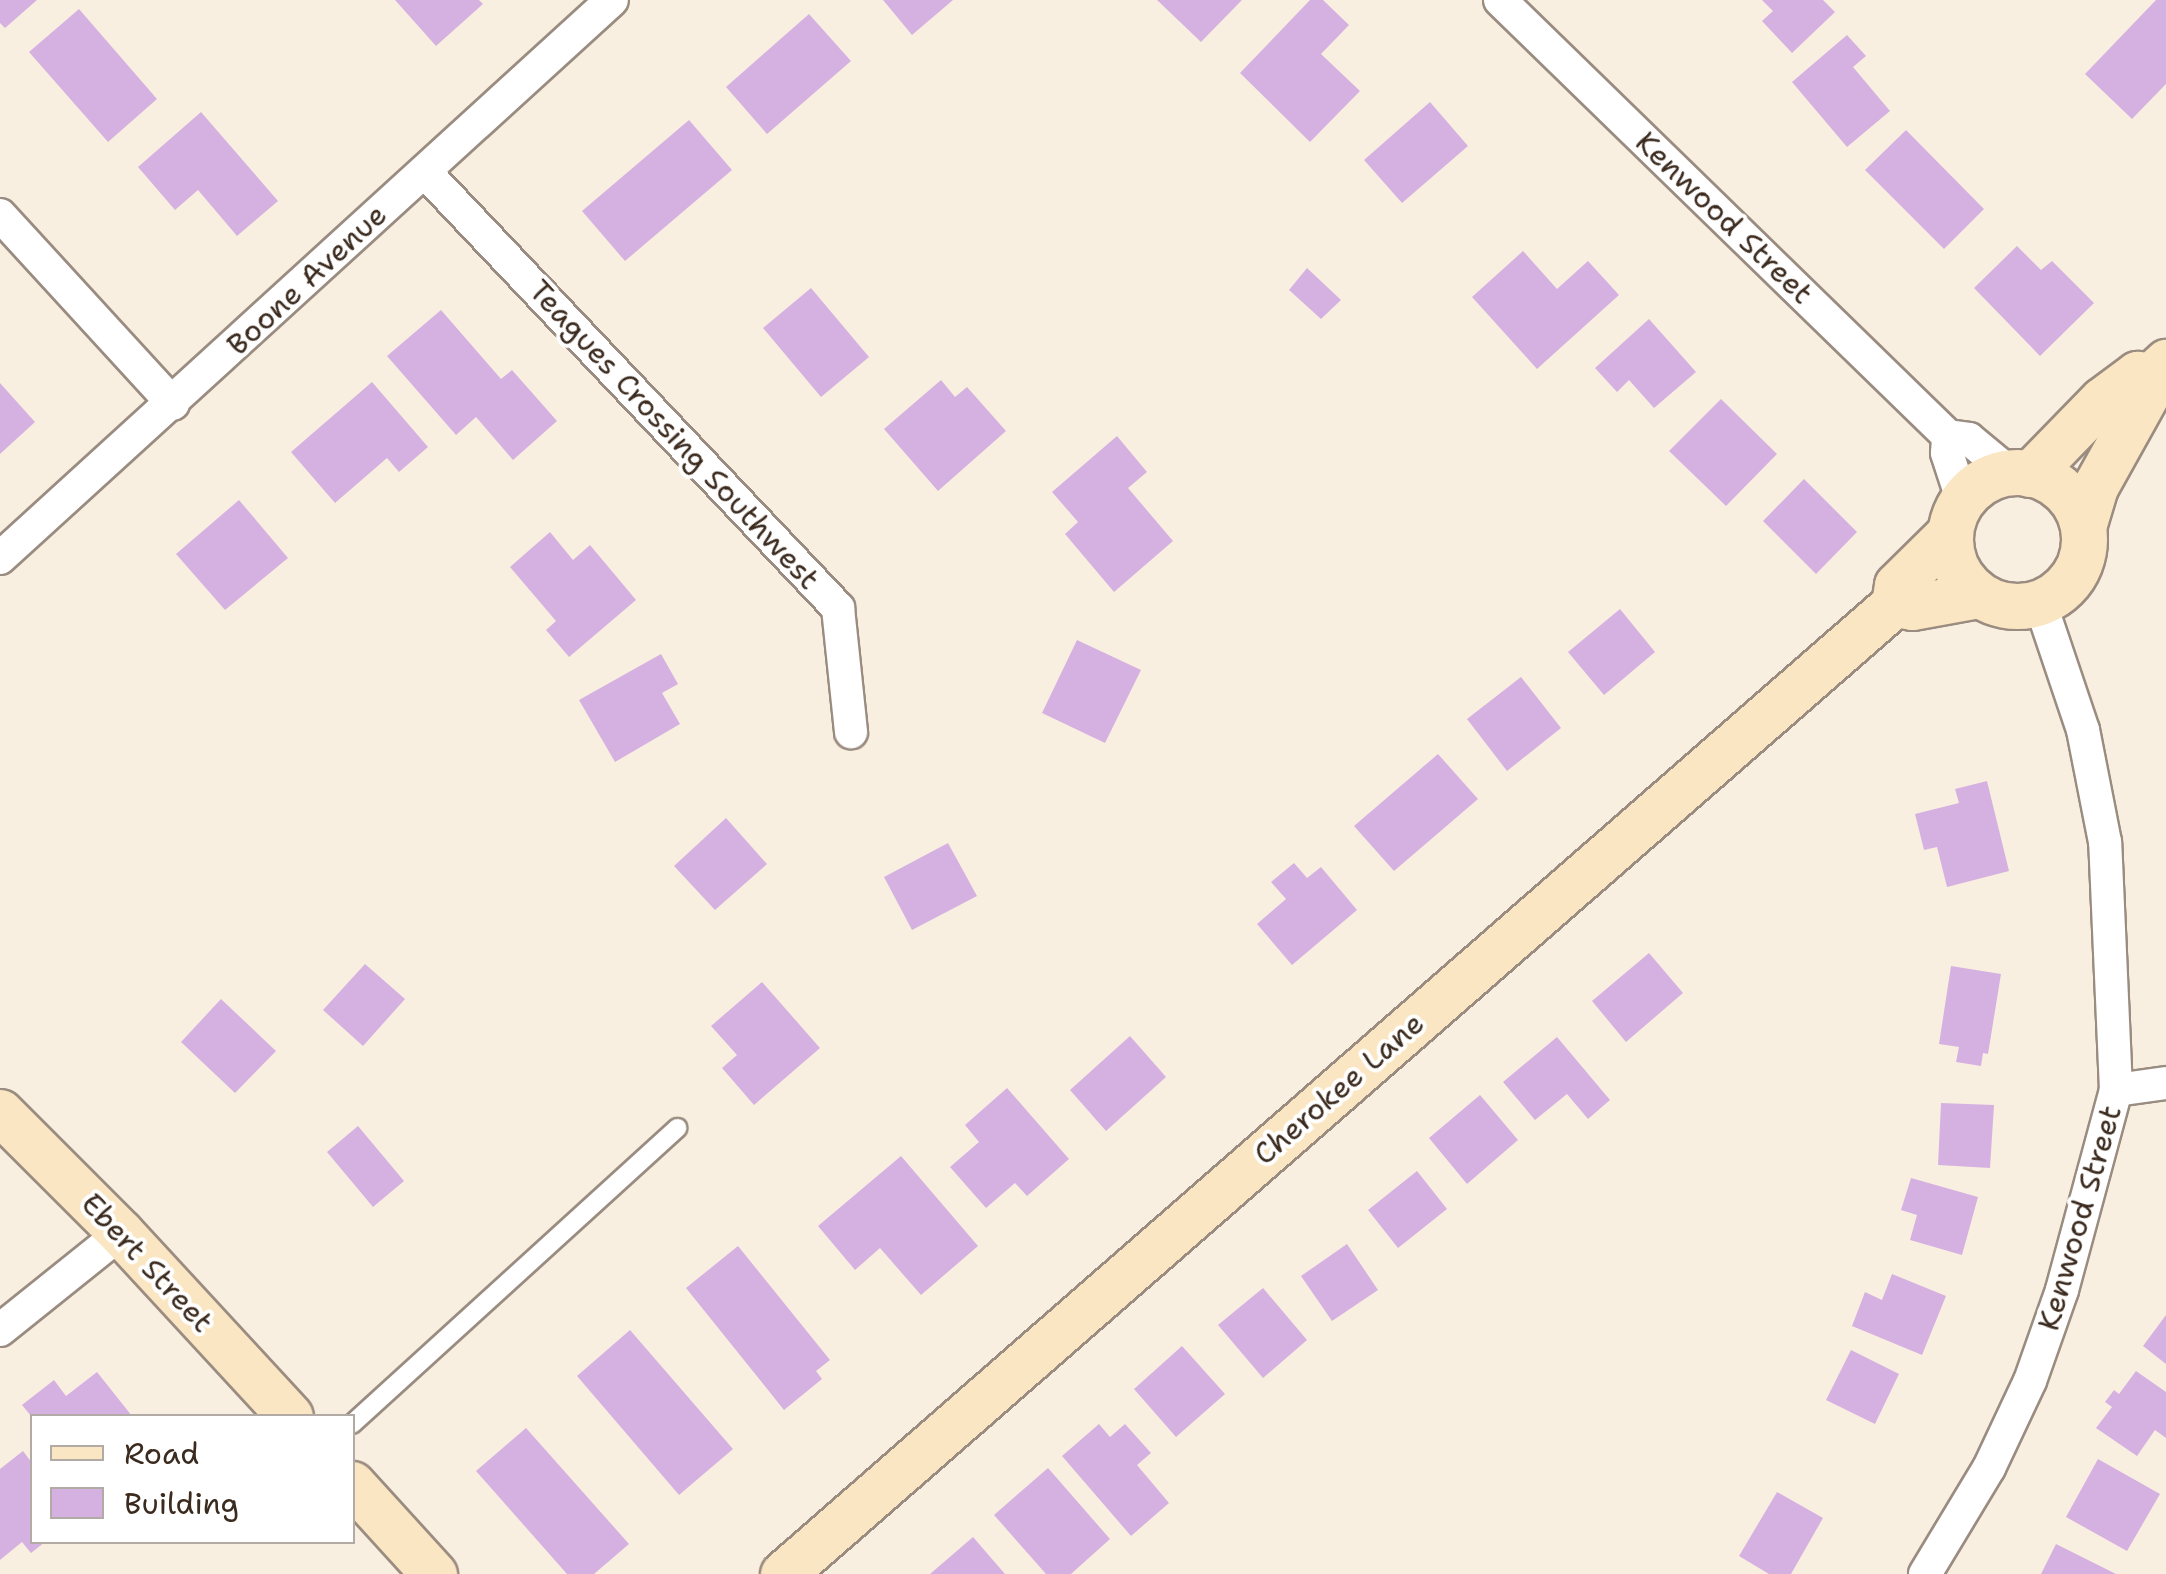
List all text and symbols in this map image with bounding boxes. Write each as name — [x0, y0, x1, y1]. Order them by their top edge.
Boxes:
street label: Kenwood Street — [1628, 124, 1820, 312]
street label: Boone Avenue — [220, 197, 394, 363]
street label: Teagues Crossing Southwest — [521, 273, 827, 597]
street label: Cherokee Lane — [1247, 1005, 1431, 1173]
street label: Kenwood Street — [2031, 1101, 2129, 1335]
street label: Ebert Street — [73, 1186, 221, 1340]
legend — [30, 1414, 355, 1544]
text: Road — [124, 1433, 199, 1474]
text: Building — [124, 1483, 239, 1524]

